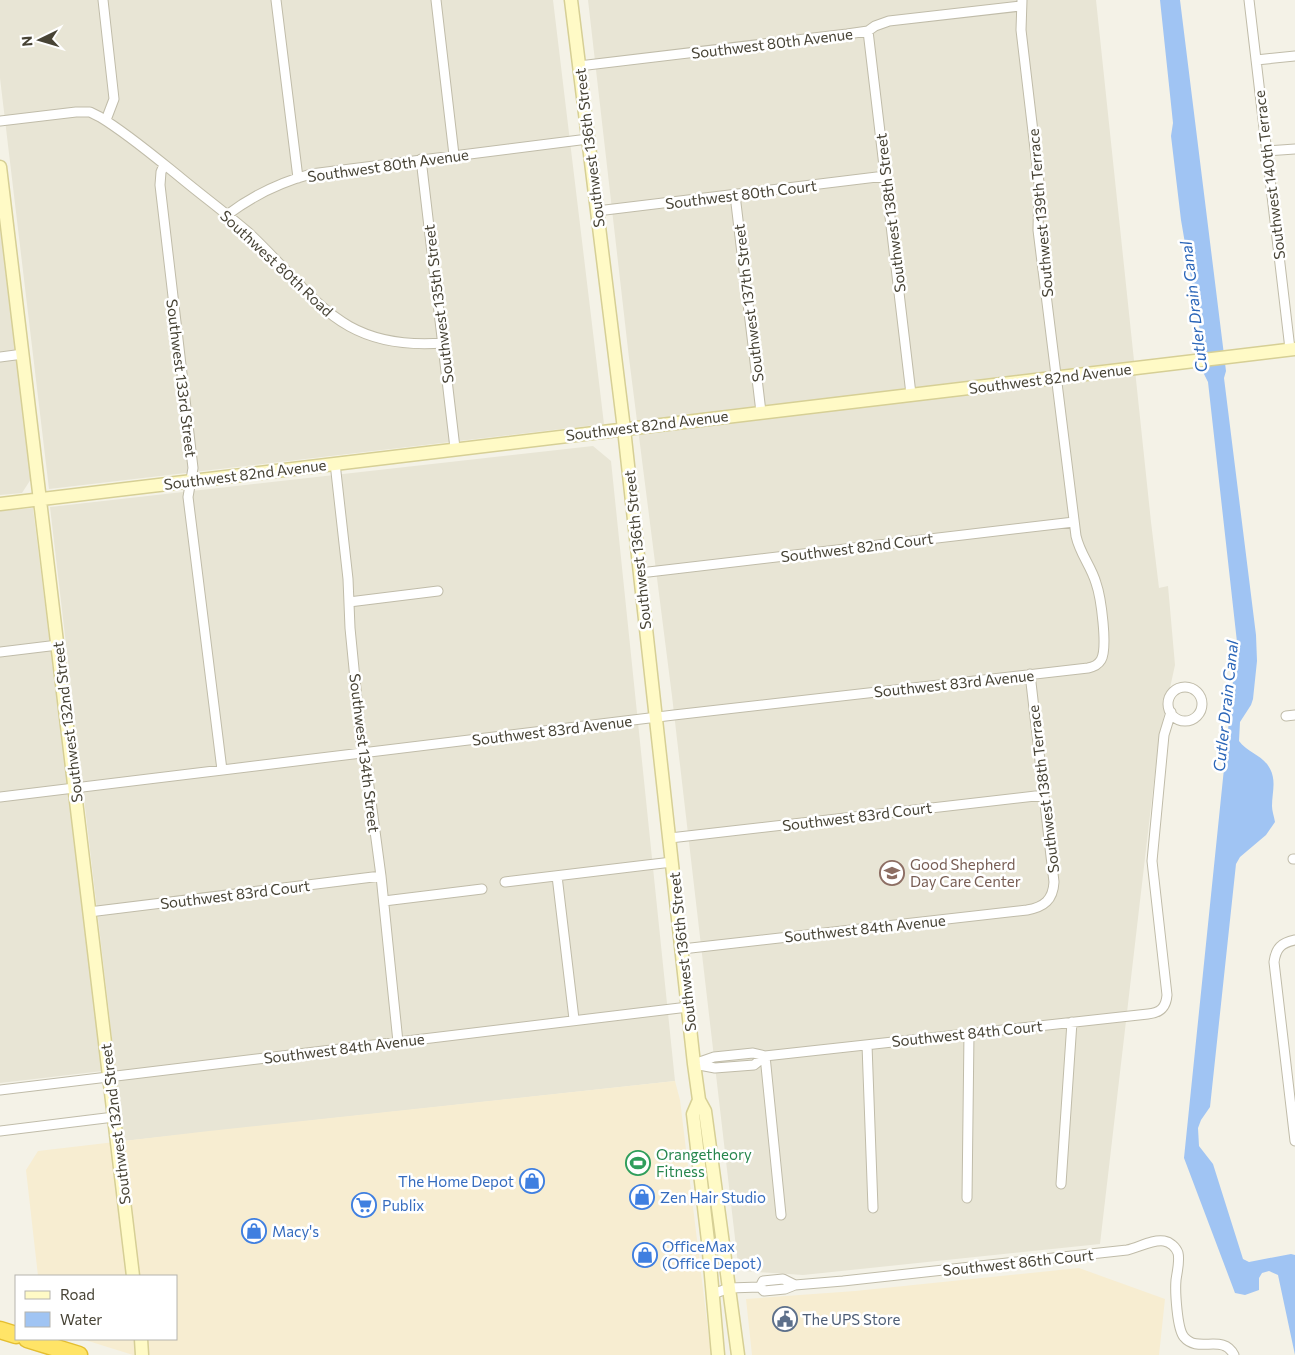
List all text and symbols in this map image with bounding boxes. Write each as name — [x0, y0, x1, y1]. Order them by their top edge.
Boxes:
north arrow — [15, 15, 65, 65]
street label: Southwest 80th Avenue — [690, 24, 854, 62]
text: N — [18, 35, 35, 47]
street label: Southwest 136th Street — [570, 67, 608, 229]
street label: Southwest 140th Terrace — [1250, 89, 1288, 261]
street label: Southwest 139th Terrace — [1024, 128, 1056, 298]
street label: Southwest 138th Street — [871, 132, 909, 294]
street label: Southwest 80th Avenue — [306, 145, 470, 185]
street label: Southwest 80th Court — [664, 176, 818, 212]
street label: Southwest 80th Road — [217, 206, 337, 320]
street label: Southwest 137th Street — [729, 223, 767, 383]
street label: Southwest 135th Street — [419, 224, 457, 384]
water label: Cutler Drain Canal — [1175, 239, 1210, 374]
street label: Southwest 133rd Street — [163, 298, 201, 458]
street label: Southwest 82nd Avenue — [968, 359, 1132, 397]
street label: Southwest 82nd Avenue — [565, 406, 729, 444]
street label: Southwest 82nd Avenue — [163, 455, 327, 493]
street label: Southwest 136th Street — [620, 469, 654, 631]
street label: Southwest 82nd Court — [780, 529, 934, 565]
water label: Cutler Drain Canal — [1209, 638, 1241, 773]
street label: Southwest 132nd Street — [48, 641, 86, 803]
street label: Southwest 83rd Avenue — [873, 666, 1035, 700]
street label: Southwest 134th Street — [346, 672, 384, 834]
street label: Southwest 138th Terrace — [1024, 704, 1062, 874]
street label: Southwest 83rd Avenue — [471, 711, 633, 749]
street label: Southwest 83rd Court — [781, 798, 933, 834]
place label: Good Shepherd Day Care Center — [910, 855, 1021, 890]
school or university icon: Good Shepherd Day Care Center — [879, 860, 905, 886]
street label: Southwest 136th Street — [665, 871, 699, 1033]
street label: Southwest 83rd Court — [159, 876, 311, 912]
street label: Southwest 84th Avenue — [784, 911, 947, 945]
street label: Southwest 84th Court — [891, 1016, 1043, 1050]
street label: Southwest 84th Avenue — [263, 1029, 426, 1067]
street label: Southwest 132nd Street — [96, 1043, 134, 1205]
place label: Orangetheory Fitness — [656, 1145, 752, 1180]
sports icon: Orangetheory Fitness — [625, 1150, 651, 1176]
shop icon: The Home Depot — [519, 1168, 545, 1194]
place label: The Home Depot — [398, 1172, 514, 1190]
shop icon: Zen Hair Studio — [629, 1184, 655, 1210]
place label: Zen Hair Studio — [660, 1188, 766, 1206]
supermarket icon: Publix — [351, 1192, 377, 1218]
place label: Publix — [382, 1196, 424, 1214]
shop icon: Macy's — [241, 1218, 267, 1244]
place label: Macy's — [272, 1222, 319, 1240]
place label: OfficeMax (Office Depot) — [662, 1237, 762, 1272]
shop icon: OfficeMax (Office Depot) — [632, 1242, 658, 1268]
street label: Southwest 86th Court — [942, 1245, 1094, 1279]
legend — [15, 1275, 178, 1340]
text: Road — [60, 1285, 95, 1303]
public building icon: The UPS Store — [772, 1306, 798, 1332]
text: Water — [60, 1310, 102, 1328]
place label: The UPS Store — [802, 1310, 900, 1328]

